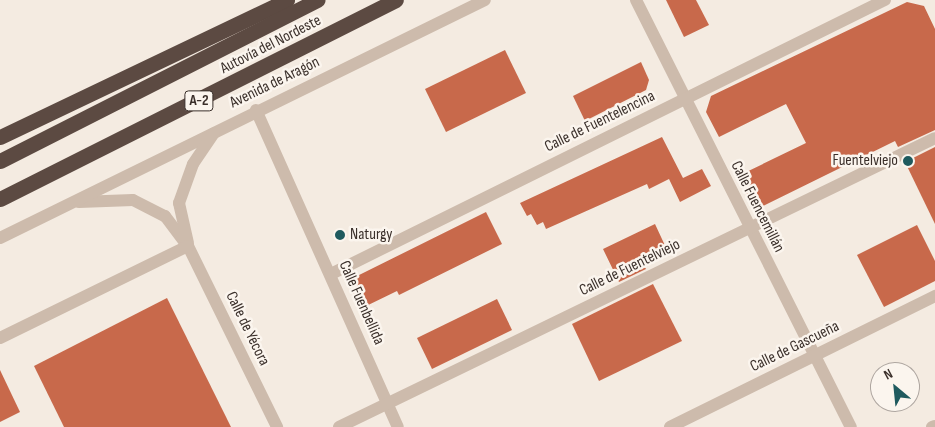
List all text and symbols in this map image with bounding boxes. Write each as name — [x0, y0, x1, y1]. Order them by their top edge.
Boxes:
street label: Autovía del Nordeste — [217, 11, 325, 79]
street label: Avenida de Aragón — [227, 53, 323, 113]
street label: Calle de Fuentelencina — [542, 87, 658, 157]
road number: A-2 — [184, 88, 214, 114]
place label: Fuentelviejo — [833, 151, 898, 171]
marker: Fuentelviejo — [902, 155, 914, 167]
street label: Calle Fuencemillán — [726, 158, 788, 256]
place label: Naturgy — [350, 225, 392, 245]
marker: Naturgy — [334, 229, 346, 241]
street label: Calle de Fuentelviejo — [577, 235, 683, 301]
street label: Calle Fuenbellida — [334, 258, 388, 348]
street label: Calle de Yécora — [221, 289, 273, 369]
street label: Calle de Gascueña — [747, 317, 843, 377]
north arrow — [870, 362, 920, 412]
text: N — [881, 365, 895, 383]

